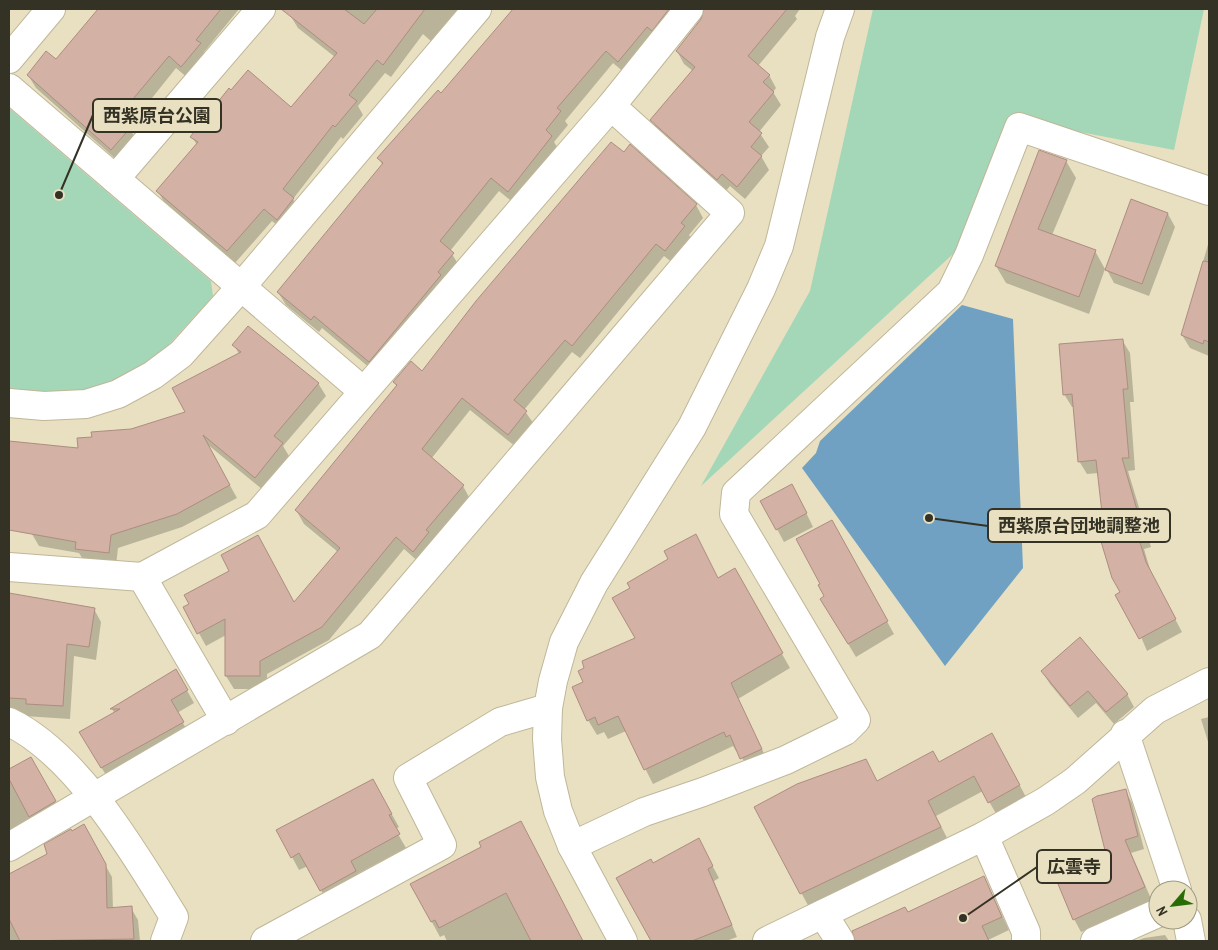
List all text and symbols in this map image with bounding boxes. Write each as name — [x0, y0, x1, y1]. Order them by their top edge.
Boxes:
callout: 西紫原台公園 — [93, 99, 221, 132]
text: 西紫原台公園 — [103, 103, 211, 128]
callout: 西紫原台団地調整池 — [988, 509, 1170, 542]
text: 西紫原台団地調整池 — [998, 513, 1160, 538]
callout: 広雲寺 — [1037, 850, 1111, 883]
text: 広雲寺 — [1047, 854, 1101, 879]
north arrow — [1148, 880, 1198, 930]
text: N — [1152, 903, 1171, 919]

